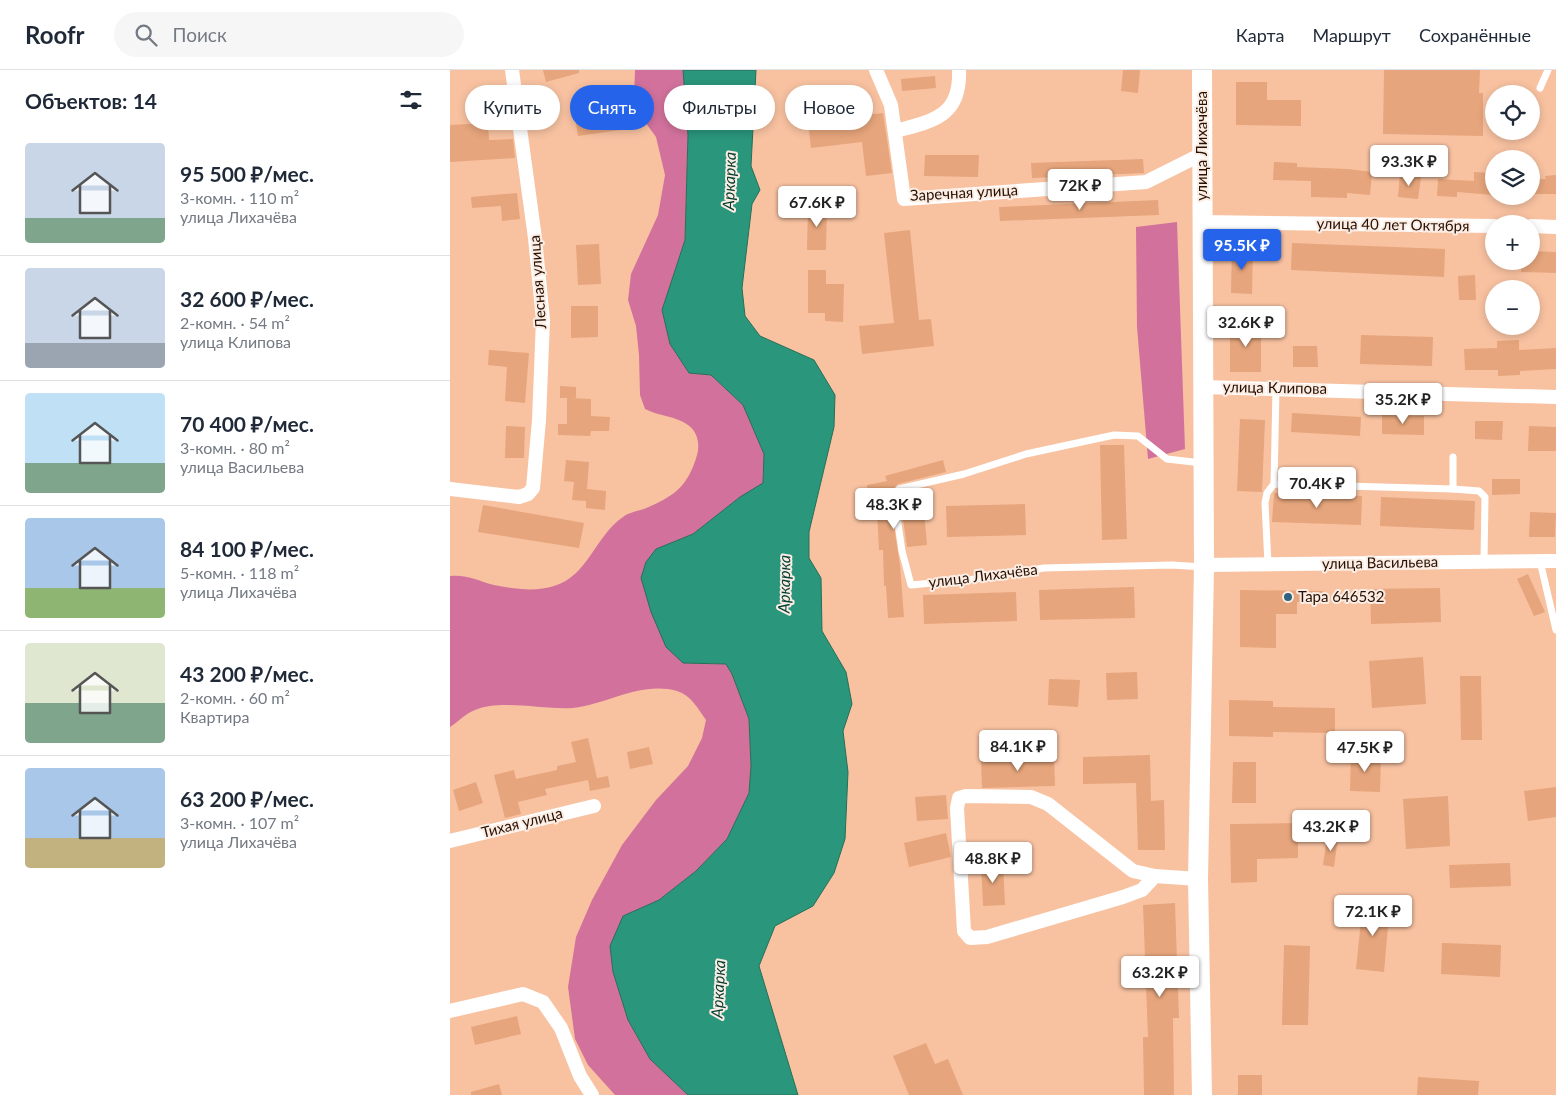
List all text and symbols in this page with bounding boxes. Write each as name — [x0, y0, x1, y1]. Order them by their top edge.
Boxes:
search box — [114, 12, 464, 57]
text: Roofr — [25, 20, 84, 49]
icon: search — [132, 21, 160, 49]
text: Поиск — [172, 23, 227, 46]
text: Карта — [1236, 24, 1284, 46]
text: Маршрут — [1312, 24, 1391, 46]
text: Сохранённые — [1419, 24, 1531, 46]
chip: Купить — [465, 85, 560, 130]
chip: Снять — [570, 85, 654, 130]
chip: Фильтры — [664, 85, 775, 130]
chip: Новое — [785, 85, 873, 130]
map controls — [1485, 85, 1540, 335]
button: locate — [1485, 85, 1540, 140]
icon: filters — [397, 86, 425, 114]
text: Объектов: 14 — [25, 88, 157, 113]
street label: улица Лихачёва — [1192, 91, 1210, 201]
pin: 93.3K ₽ — [1363, 144, 1455, 187]
button: layers — [1485, 150, 1540, 205]
text: 93.3K ₽ — [1381, 151, 1437, 170]
water label: Аркарка — [718, 152, 739, 211]
text: 95 500 ₽/мес. — [180, 161, 314, 186]
icon: home — [65, 163, 125, 223]
pin: 72K ₽ — [1045, 168, 1115, 211]
text: 72K ₽ — [1059, 175, 1101, 194]
street label: Заречная улица — [909, 180, 1018, 204]
pin: 67.6K ₽ — [771, 186, 863, 228]
text: 3-комн. · 110 m² — [180, 188, 299, 207]
text: 67.6K ₽ — [789, 192, 845, 211]
text: улица Лихачёва — [180, 207, 297, 226]
street label: улица 40 лет Октября — [1316, 214, 1470, 234]
button: + — [1485, 215, 1540, 270]
pin: 95.5K ₽ — [1196, 228, 1288, 271]
street label: Лесная улица — [525, 235, 549, 331]
text: 95.5K ₽ — [1214, 235, 1270, 254]
button: − — [1485, 280, 1540, 335]
text: 32 600 ₽/мес. — [180, 286, 314, 311]
icon: home — [65, 288, 125, 348]
pin: 32.6K ₽ — [1200, 306, 1292, 348]
text: 32.6K ₽ — [1218, 312, 1274, 331]
text: 2-комн. · 54 m² — [180, 313, 290, 332]
text: улица Клипова — [180, 332, 291, 351]
street label: улица Клипова — [1223, 377, 1327, 397]
pin: 35.2K ₽ — [1357, 382, 1449, 425]
text: 35.2K ₽ — [1375, 389, 1431, 408]
text: 70 400 ₽/мес. — [180, 411, 314, 436]
icon: home — [65, 413, 125, 473]
text: 3-комн. · 80 m² — [180, 438, 290, 457]
text: улица Васильева — [180, 457, 304, 476]
pin: 70.4K ₽ — [1271, 466, 1363, 509]
text: 70.4K ₽ — [1289, 473, 1345, 492]
pin: 48.3K ₽ — [848, 488, 940, 530]
text: 48.3K ₽ — [866, 494, 922, 513]
text: 84 100 ₽/мес. — [180, 536, 314, 561]
icon: home — [65, 538, 125, 598]
street label: улица Васильева — [1322, 552, 1438, 572]
water label: Аркарка — [773, 555, 794, 614]
street label: улица Лихачёва — [927, 559, 1038, 591]
text: 5-комн. · 118 m² — [180, 563, 299, 582]
text: улица Лихачёва — [180, 582, 297, 601]
place label: Тара 646532 — [1298, 587, 1385, 605]
marker: Тара 646532 — [1282, 591, 1294, 603]
text: 43 200 ₽/мес. — [180, 661, 314, 686]
icon: home — [65, 663, 125, 723]
text: 2-комн. · 60 m² — [180, 688, 290, 707]
text: Квартира — [180, 707, 249, 726]
pin: 84.1K ₽ — [972, 730, 1064, 772]
pin: 47.5K ₽ — [1319, 730, 1411, 773]
text: 84.1K ₽ — [990, 736, 1046, 755]
text: 47.5K ₽ — [1337, 737, 1393, 756]
text: 63 200 ₽/мес. — [180, 786, 314, 811]
icon: home — [65, 788, 125, 848]
street label: Тихая улица — [479, 803, 564, 841]
pin: 43.2K ₽ — [1285, 810, 1377, 852]
text: 3-комн. · 107 m² — [180, 813, 299, 832]
text: 43.2K ₽ — [1303, 816, 1359, 835]
text: улица Лихачёва — [180, 832, 297, 851]
pin: 48.8K ₽ — [947, 842, 1039, 884]
text: 48.8K ₽ — [965, 848, 1021, 867]
pin: 72.1K ₽ — [1327, 894, 1419, 937]
text: 72.1K ₽ — [1345, 901, 1401, 920]
pin: 63.2K ₽ — [1114, 956, 1206, 998]
water label: Аркарка — [706, 959, 729, 1020]
text: 63.2K ₽ — [1132, 962, 1188, 981]

